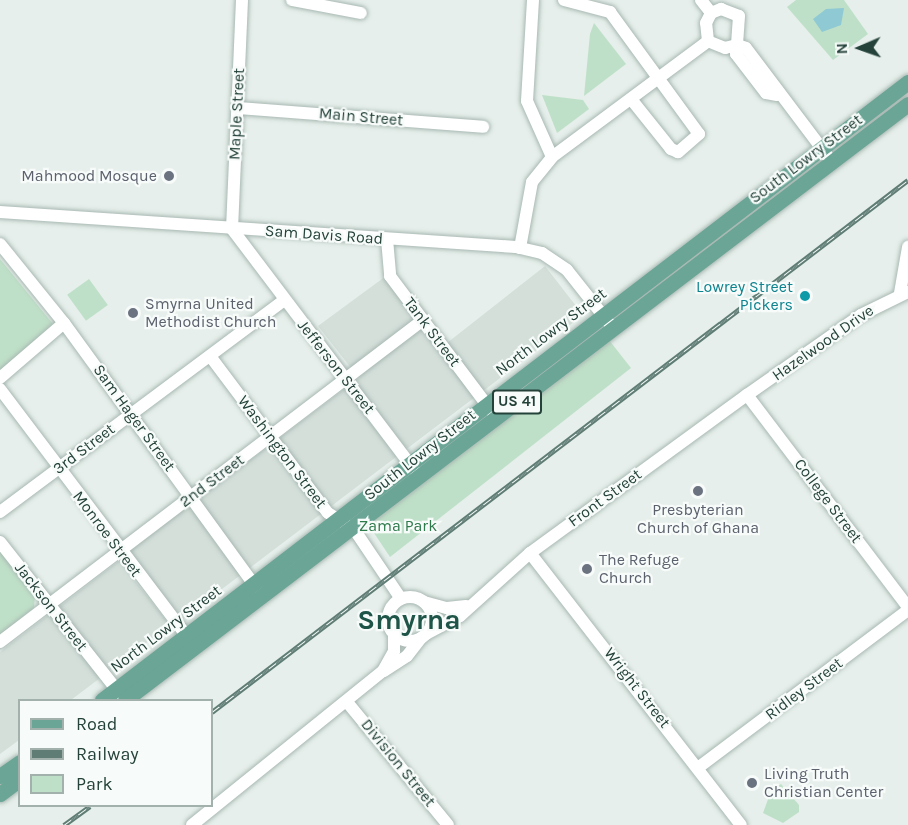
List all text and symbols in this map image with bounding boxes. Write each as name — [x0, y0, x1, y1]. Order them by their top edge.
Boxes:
north arrow — [830, 18, 890, 78]
text: N — [832, 43, 851, 55]
street label: Maple Street — [225, 67, 249, 161]
street label: Main Street — [318, 104, 404, 130]
street label: South Lowry Street — [746, 110, 866, 208]
place label: Mahmood Mosque — [21, 166, 157, 186]
marker: Mahmood Mosque — [162, 169, 176, 183]
street label: Sam Davis Road — [264, 221, 384, 249]
place label: Lowrey Street Pickers — [696, 277, 793, 315]
street label: North Lowry Street — [492, 284, 610, 380]
marker: Lowrey Street Pickers — [798, 289, 812, 303]
place label: Smyrna United Methodist Church — [145, 294, 277, 332]
street label: Tank Street — [400, 294, 464, 370]
street label: Hazelwood Drive — [769, 301, 877, 385]
marker: Smyrna United Methodist Church — [126, 306, 140, 320]
street label: Jefferson Street — [293, 316, 379, 418]
street label: Sam Hager Street — [89, 361, 179, 475]
road number: US 41 — [492, 390, 542, 414]
street label: Washington Street — [233, 392, 331, 512]
street label: South Lowry Street — [360, 405, 480, 505]
street label: 3rd Street — [49, 420, 119, 478]
street label: 2nd Street — [176, 450, 248, 512]
street label: College Street — [790, 455, 866, 547]
street label: Front Street — [564, 465, 646, 531]
marker: Presbyterian Church of Ghana — [691, 484, 705, 498]
street label: Monroe Street — [69, 487, 145, 581]
place label: Presbyterian Church of Ghana — [637, 500, 759, 538]
park label: Zama Park — [359, 516, 437, 536]
place label: The Refuge Church — [599, 550, 679, 588]
street label: Jackson Street — [10, 559, 92, 655]
marker: The Refuge Church — [580, 562, 594, 576]
street label: North Lowry Street — [107, 581, 225, 677]
district label: Smyrna — [357, 603, 461, 637]
street label: Wright Street — [600, 644, 674, 732]
street label: Ridley Street — [762, 654, 846, 724]
legend — [18, 699, 213, 807]
text: Road — [76, 713, 117, 735]
street label: Division Street — [357, 715, 439, 811]
text: Railway — [76, 743, 139, 765]
place label: Living Truth Christian Center — [764, 764, 883, 802]
text: Park — [76, 773, 113, 795]
marker: Living Truth Christian Center — [745, 776, 759, 790]

